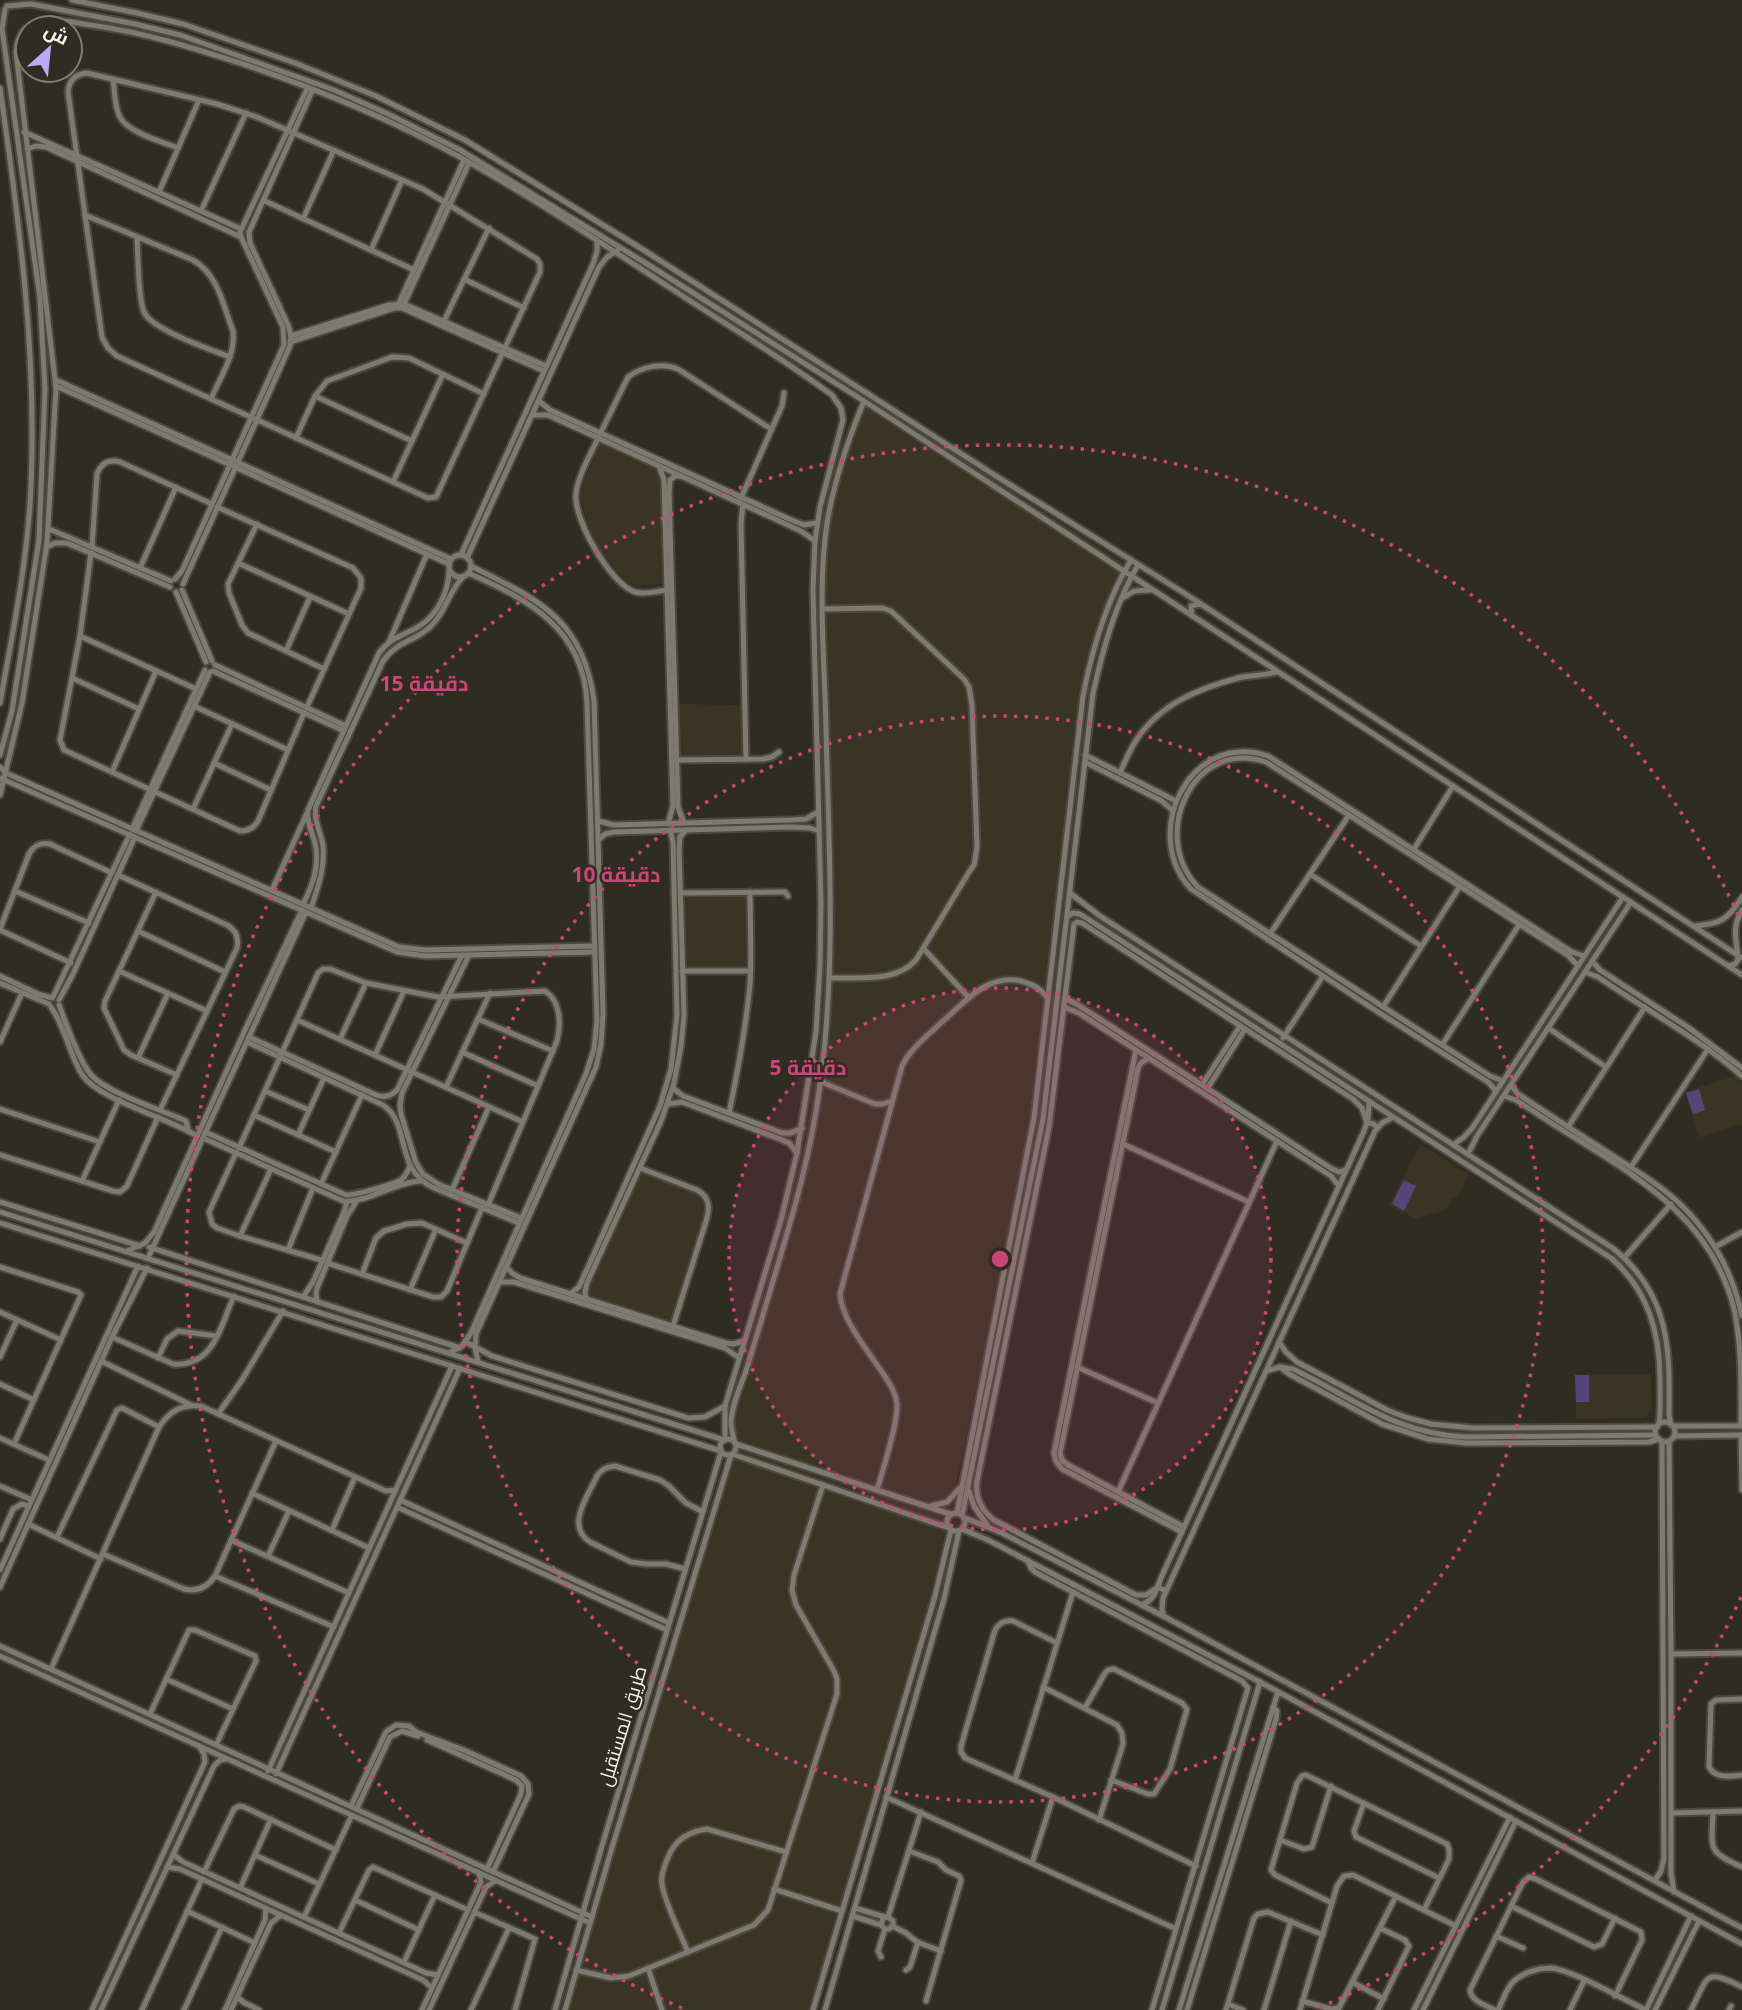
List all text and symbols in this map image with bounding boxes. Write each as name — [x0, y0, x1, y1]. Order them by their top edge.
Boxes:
north arrow — [14, 14, 84, 84]
text: ش — [40, 17, 73, 51]
text: 15 دقيقة — [380, 669, 468, 697]
text: 10 دقيقة — [572, 860, 660, 888]
text: 5 دقيقة — [770, 1053, 846, 1081]
centre of rings — [988, 1247, 1012, 1271]
street label: طريق المستقبل — [591, 1663, 653, 1789]

